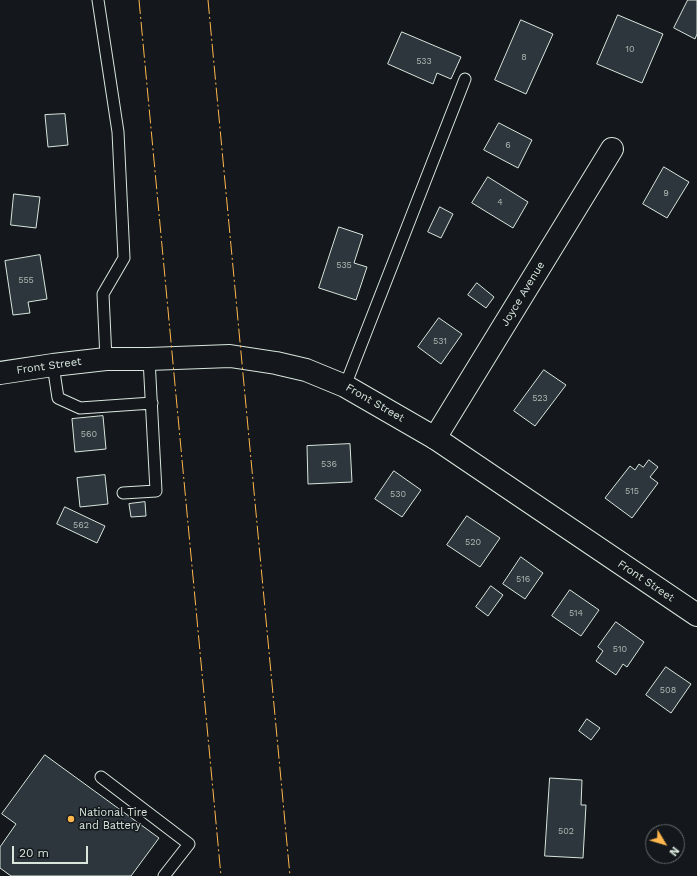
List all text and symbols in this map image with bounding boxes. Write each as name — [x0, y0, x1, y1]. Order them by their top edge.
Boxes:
house number: 10 — [625, 44, 635, 54]
house number: 8 — [521, 52, 527, 62]
house number: 533 — [416, 56, 432, 66]
house number: 6 — [505, 140, 511, 150]
house number: 9 — [663, 188, 669, 198]
house number: 4 — [497, 197, 503, 207]
street label: Joyce Avenue — [498, 259, 548, 329]
house number: 535 — [336, 260, 352, 270]
house number: 555 — [18, 275, 34, 285]
house number: 531 — [433, 336, 447, 346]
street label: Front Street — [16, 355, 82, 377]
street label: Front Street — [343, 381, 407, 425]
house number: 523 — [532, 393, 548, 403]
house number: 560 — [81, 429, 97, 439]
house number: 536 — [321, 459, 337, 469]
house number: 515 — [625, 486, 639, 496]
house number: 530 — [390, 489, 406, 499]
house number: 562 — [73, 520, 89, 530]
house number: 520 — [465, 537, 481, 547]
street label: Front Street — [615, 557, 677, 605]
house number: 516 — [516, 574, 530, 584]
house number: 514 — [569, 608, 583, 618]
house number: 510 — [613, 644, 627, 654]
house number: 508 — [660, 685, 676, 695]
place label: National Tire and Battery — [79, 806, 147, 832]
marker: National Tire and Battery — [66, 814, 76, 824]
north arrow — [645, 824, 685, 864]
house number: 502 — [558, 826, 574, 836]
scale bar — [14, 838, 90, 864]
text: N — [666, 844, 682, 858]
text: 20 m — [19, 846, 49, 860]

